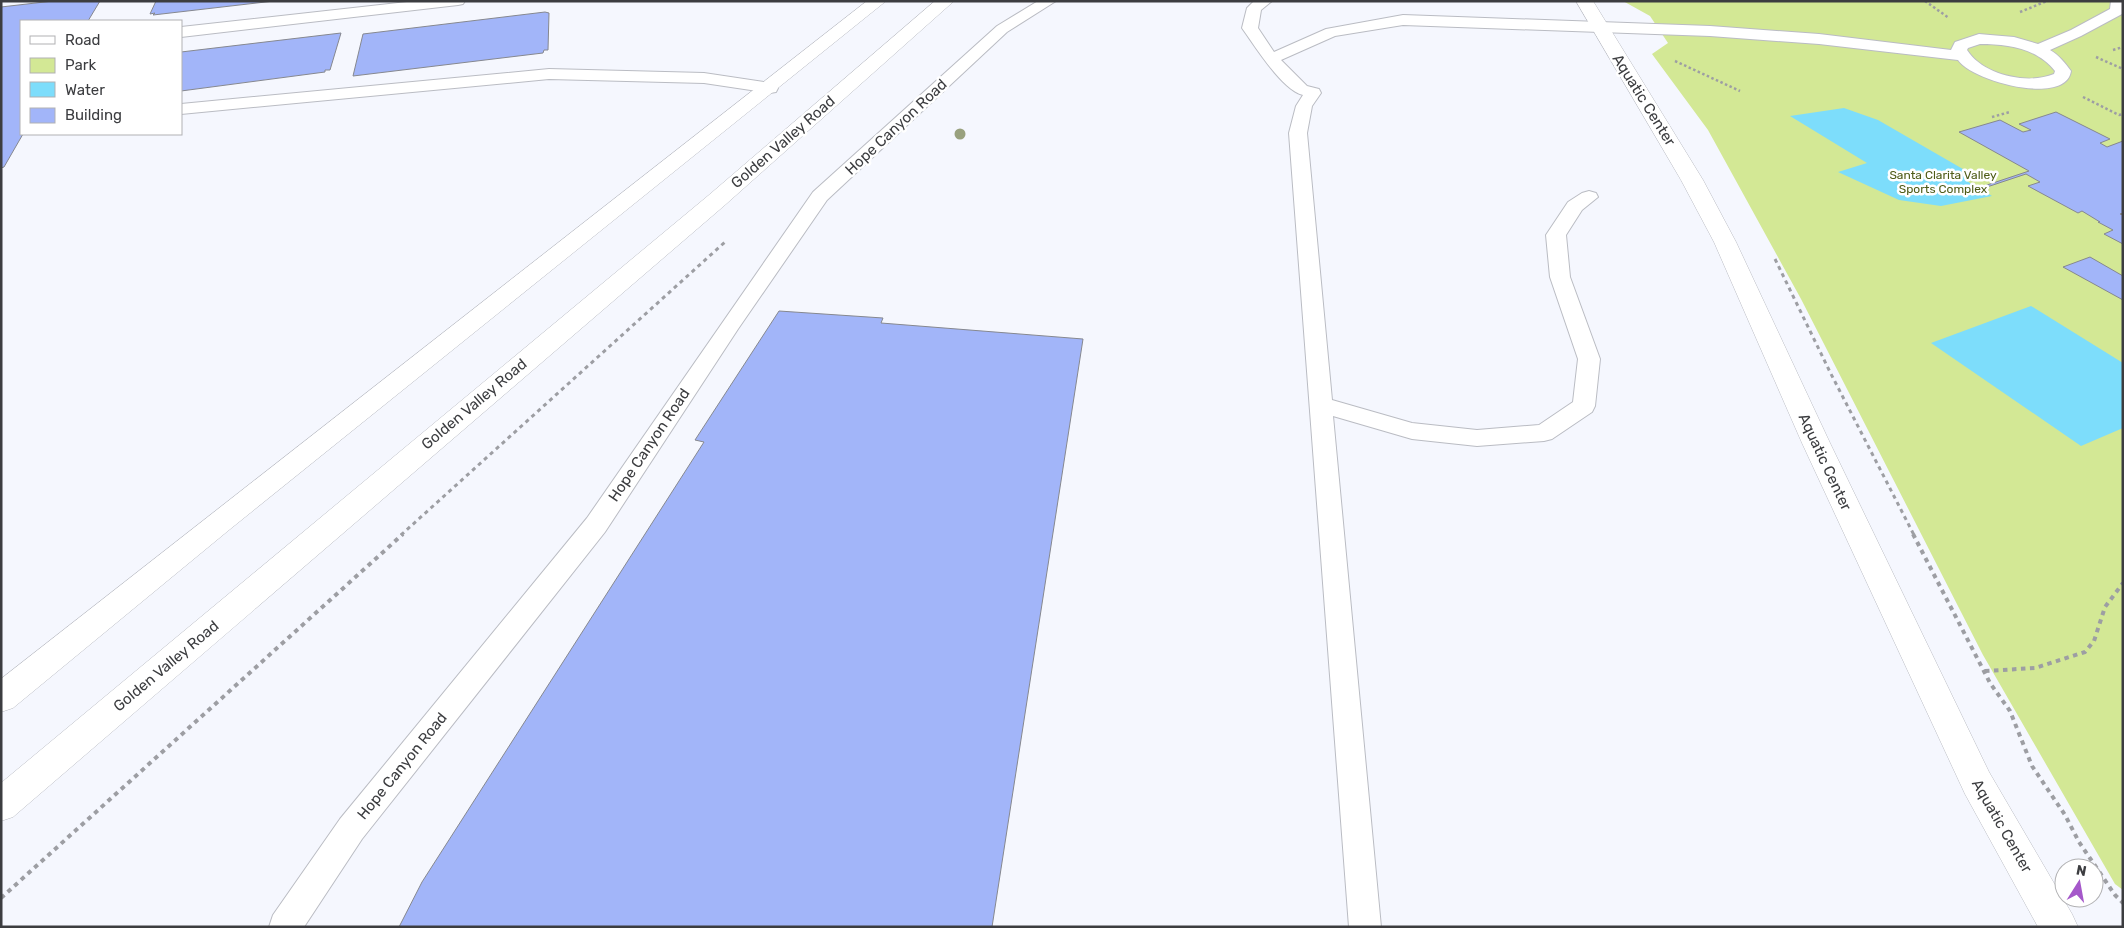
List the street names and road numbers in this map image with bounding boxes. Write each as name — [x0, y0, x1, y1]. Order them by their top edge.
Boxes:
street label: Aquatic Center — [1609, 51, 1680, 150]
street label: Hope Canyon Road — [841, 75, 951, 179]
street label: Golden Valley Road — [727, 92, 839, 192]
street label: Golden Valley Road — [418, 355, 530, 453]
street label: Hope Canyon Road — [605, 385, 693, 505]
street label: Aquatic Center — [1795, 411, 1855, 514]
street label: Golden Valley Road — [110, 617, 222, 715]
street label: Hope Canyon Road — [353, 709, 451, 823]
street label: Aquatic Center — [1968, 776, 2036, 876]

